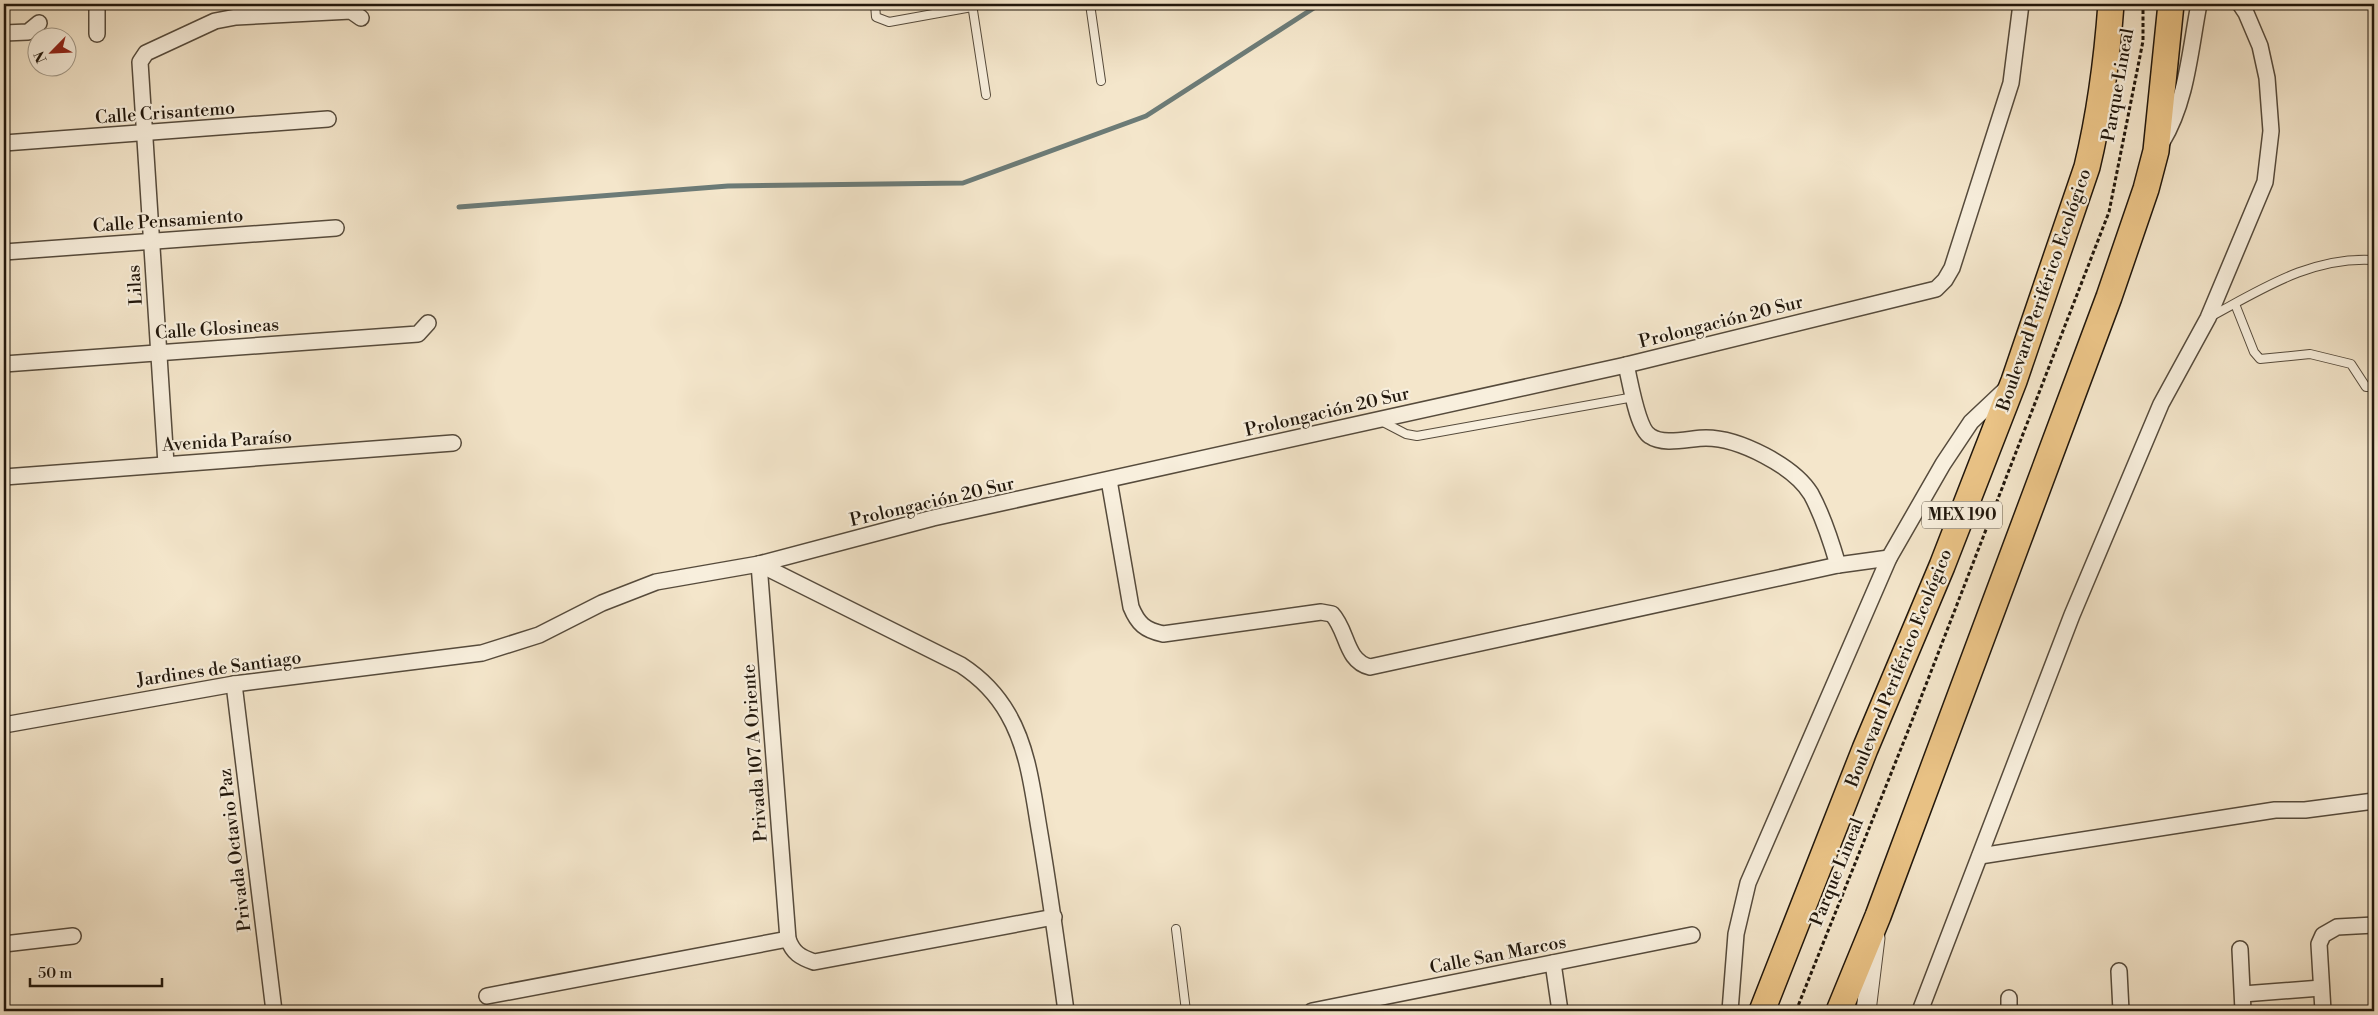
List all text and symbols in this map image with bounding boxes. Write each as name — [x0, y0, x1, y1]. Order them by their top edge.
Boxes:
street label: Parque Lineal — [2097, 26, 2139, 143]
north arrow — [28, 28, 78, 78]
text: N — [31, 48, 52, 66]
street label: Calle Crisantemo — [94, 97, 236, 129]
street label: Boulevard Periférico Ecológico — [1991, 166, 2096, 415]
street label: Calle Pensamiento — [92, 204, 244, 238]
street label: Lilas — [122, 264, 148, 306]
street label: Prolongación 20 Sur — [1636, 290, 1806, 354]
street label: Calle Glosineas — [154, 313, 280, 345]
street label: Prolongación 20 Sur — [1242, 382, 1412, 442]
street label: Avenida Paraíso — [160, 425, 293, 457]
street label: Prolongación 20 Sur — [847, 472, 1017, 532]
road number: MEX 190 — [1922, 502, 2002, 528]
street label: Boulevard Periférico Ecológico — [1840, 545, 1957, 791]
street label: Jardines de Santiago — [134, 646, 303, 692]
street label: Privada 107 A Oriente — [737, 663, 773, 843]
street label: Privada Octavio Paz — [214, 767, 256, 933]
street label: Parque Lineal — [1805, 814, 1869, 929]
street label: Calle San Marcos — [1428, 930, 1568, 980]
scale bar — [30, 955, 162, 987]
text: 50 m — [38, 964, 72, 983]

